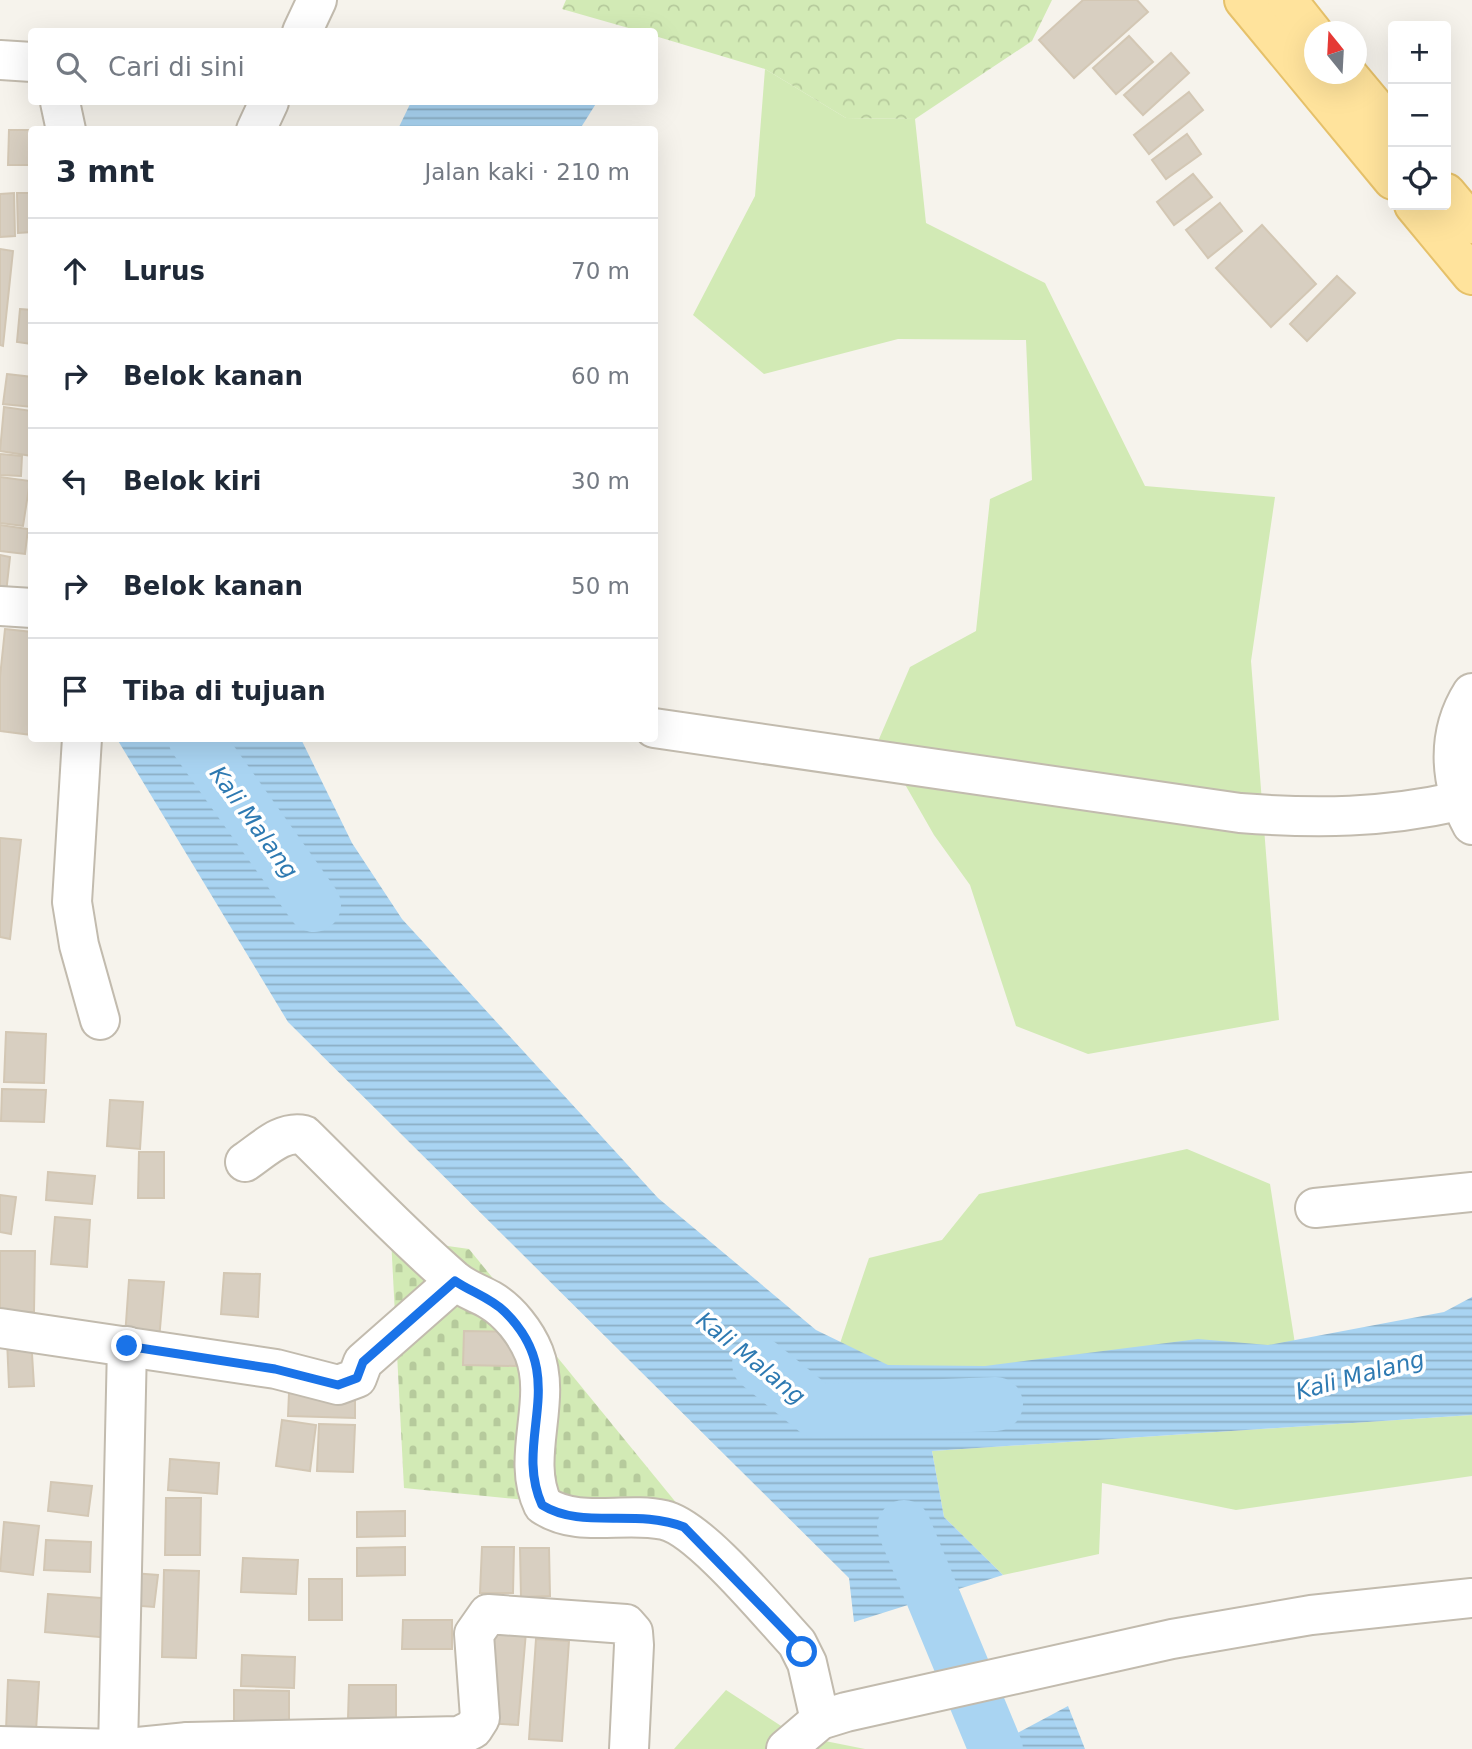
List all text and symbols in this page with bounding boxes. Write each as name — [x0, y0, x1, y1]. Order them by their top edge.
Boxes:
north arrow — [1304, 21, 1367, 84]
map controls — [1388, 21, 1451, 210]
button: + — [1388, 21, 1451, 84]
search box — [28, 28, 658, 105]
icon: search — [52, 48, 90, 86]
text: Cari di sini — [108, 52, 245, 82]
button: − — [1388, 84, 1451, 147]
button: locate — [1388, 147, 1451, 210]
text: 3 mnt — [56, 154, 154, 189]
text: Jalan kaki · 210 m — [424, 159, 630, 185]
icon: ahead — [56, 252, 94, 290]
text: Lurus — [123, 256, 205, 286]
text: 70 m — [571, 258, 630, 284]
icon: right — [56, 357, 94, 395]
text: Belok kanan — [123, 361, 303, 391]
text: 60 m — [571, 363, 630, 389]
icon: left — [56, 462, 94, 500]
text: Belok kiri — [123, 466, 262, 496]
text: 30 m — [571, 468, 630, 494]
icon: right — [56, 567, 94, 605]
text: Belok kanan — [123, 571, 303, 601]
text: 50 m — [571, 573, 630, 599]
icon: arrive — [56, 672, 94, 710]
text: Tiba di tujuan — [123, 676, 326, 706]
water label: Kali Malang — [205, 761, 303, 883]
water label: Kali Malang — [692, 1306, 810, 1410]
route end — [111, 1330, 142, 1361]
water label: Kali Malang — [1293, 1345, 1427, 1405]
route start — [786, 1636, 817, 1667]

